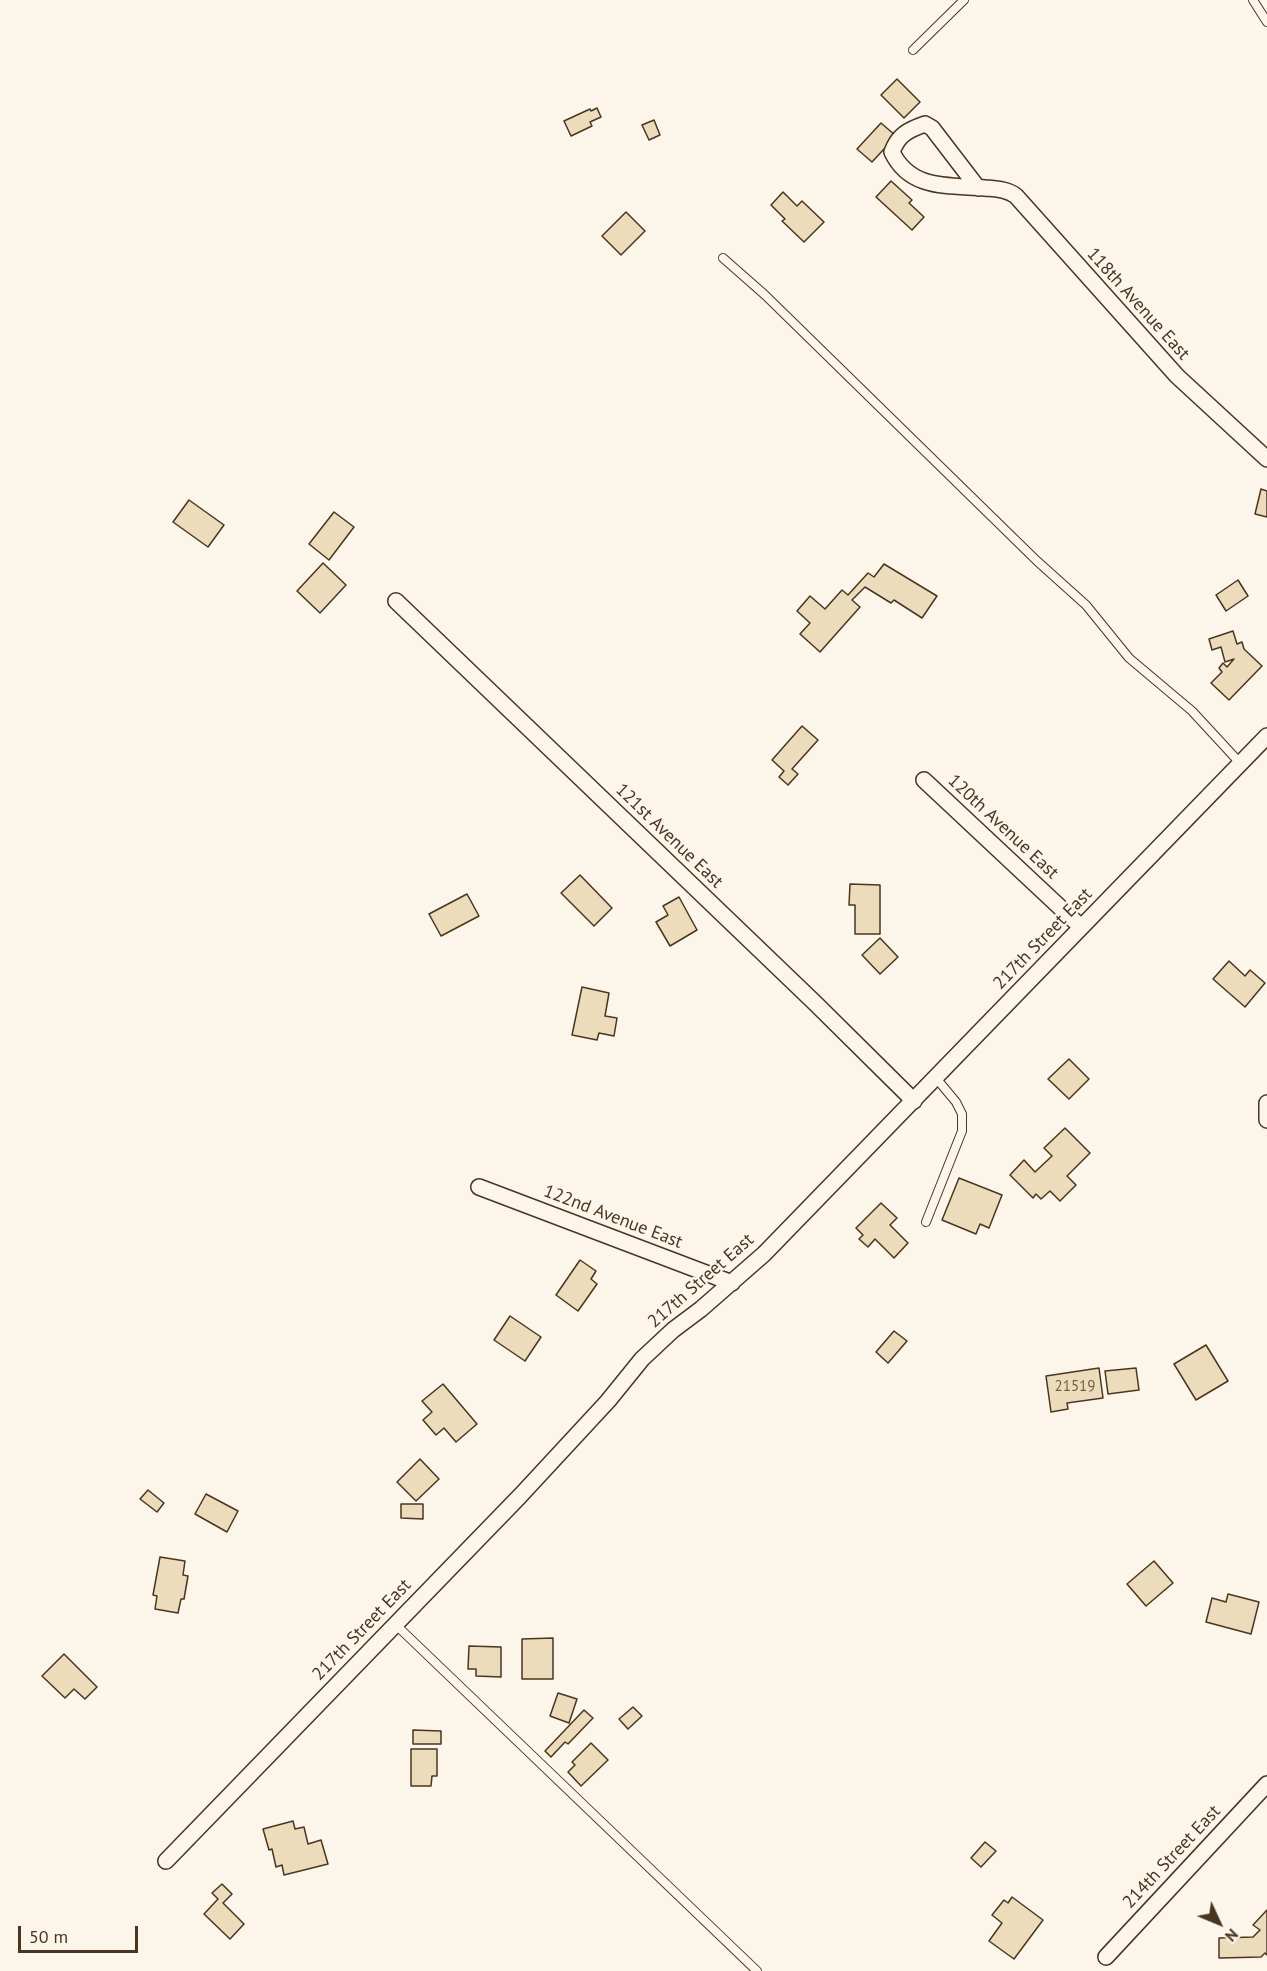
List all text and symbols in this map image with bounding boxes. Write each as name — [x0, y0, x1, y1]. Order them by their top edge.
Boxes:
street label: 118th Avenue East — [1082, 243, 1194, 365]
street label: 120th Avenue East — [943, 770, 1063, 884]
street label: 121st Avenue East — [611, 779, 727, 893]
street label: 217th Street East — [989, 884, 1097, 994]
street label: 122nd Avenue East — [540, 1181, 686, 1253]
street label: 217th Street East — [644, 1229, 758, 1333]
house number: 21519 — [1055, 1378, 1095, 1396]
street label: 217th Street East — [308, 1575, 416, 1685]
street label: 214th Street East — [1119, 1801, 1225, 1913]
north arrow — [1189, 1893, 1249, 1953]
scale bar — [21, 1914, 141, 1952]
text: 50 m — [29, 1925, 68, 1948]
text: N — [1221, 1925, 1243, 1946]

